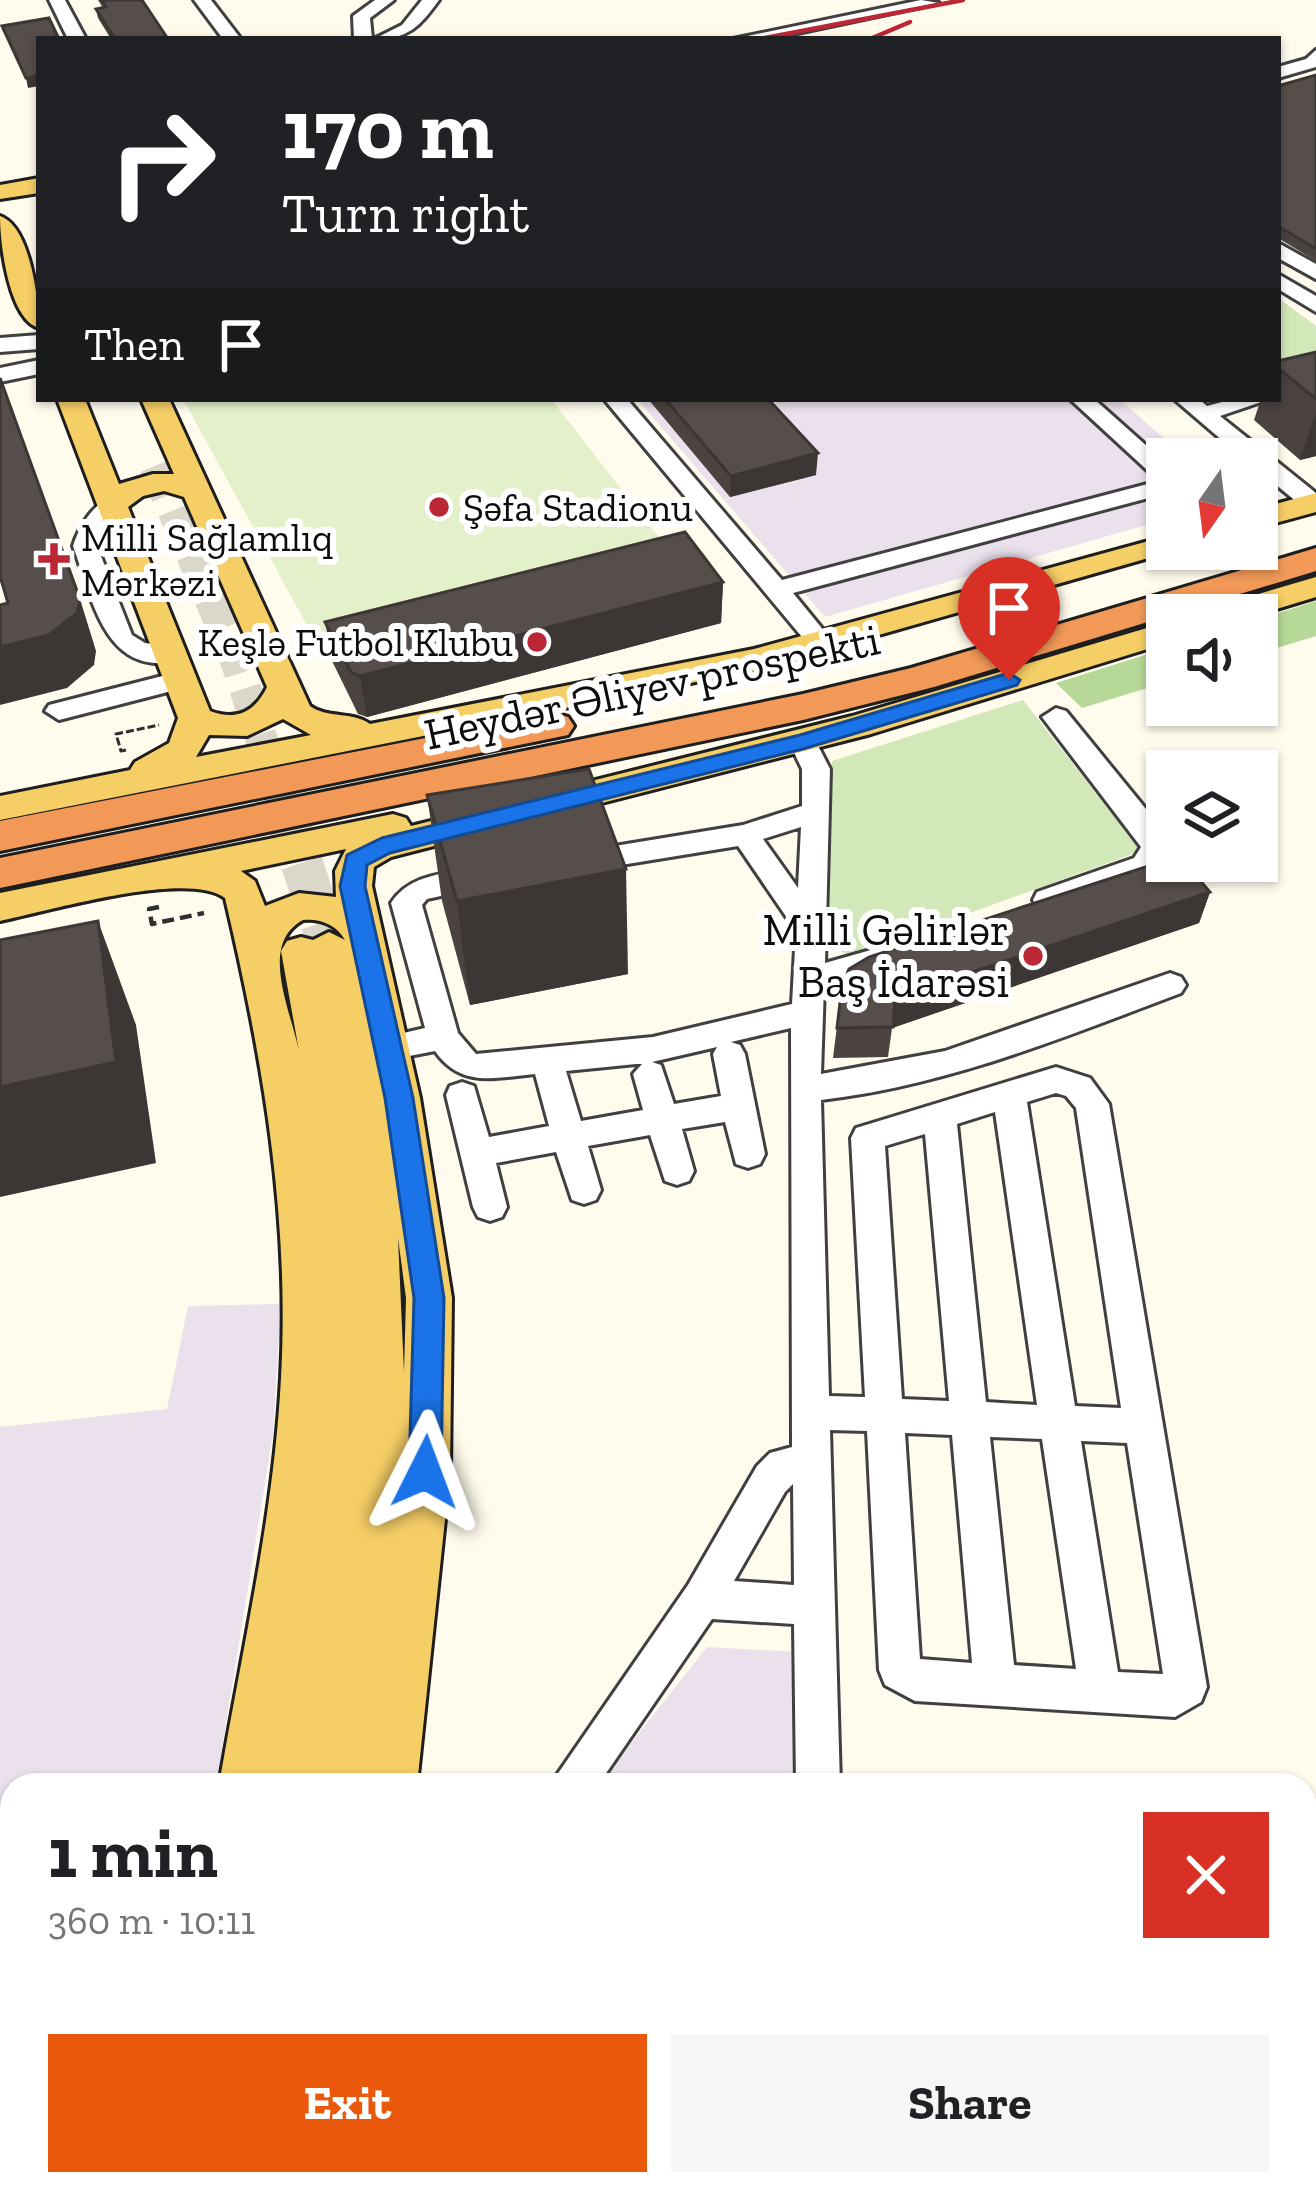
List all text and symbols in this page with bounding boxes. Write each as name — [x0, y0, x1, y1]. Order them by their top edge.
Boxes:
text: 170 m — [282, 79, 494, 180]
icon: right — [84, 84, 240, 240]
text: Turn right — [282, 181, 529, 246]
icon: arrive — [208, 312, 274, 378]
text: Then — [84, 318, 184, 372]
north arrow — [1146, 438, 1278, 570]
map controls — [1146, 438, 1278, 882]
place label: Şəfa Stadionu — [463, 484, 693, 531]
marker: Şəfa Stadionu — [426, 494, 452, 520]
place label: Milli Sağlamlıq Mərkəzi — [81, 514, 333, 606]
marker: Milli Sağlamlıq Mərkəzi — [38, 543, 70, 575]
pin — [958, 557, 1060, 680]
icon: arrive — [976, 575, 1042, 641]
button: sound — [1146, 594, 1278, 726]
street label: Heydər Əliyev prospekti — [419, 612, 885, 762]
place label: Keşlə Futbol Klubu — [198, 619, 513, 666]
marker: Keşlə Futbol Klubu — [524, 629, 550, 655]
button: layers — [1146, 750, 1278, 882]
place label: Milli Gəlirlər Baş İdarəsi — [763, 903, 1009, 1009]
marker: Milli Gəlirlər Baş İdarəsi — [1020, 943, 1046, 969]
position arrow — [362, 1409, 488, 1535]
text: 1 min — [48, 1809, 218, 1895]
button: close — [1143, 1812, 1269, 1938]
text: 360 m · 10:11 — [48, 1897, 255, 1944]
button: Exit — [48, 2034, 647, 2172]
button: Share — [671, 2034, 1269, 2172]

